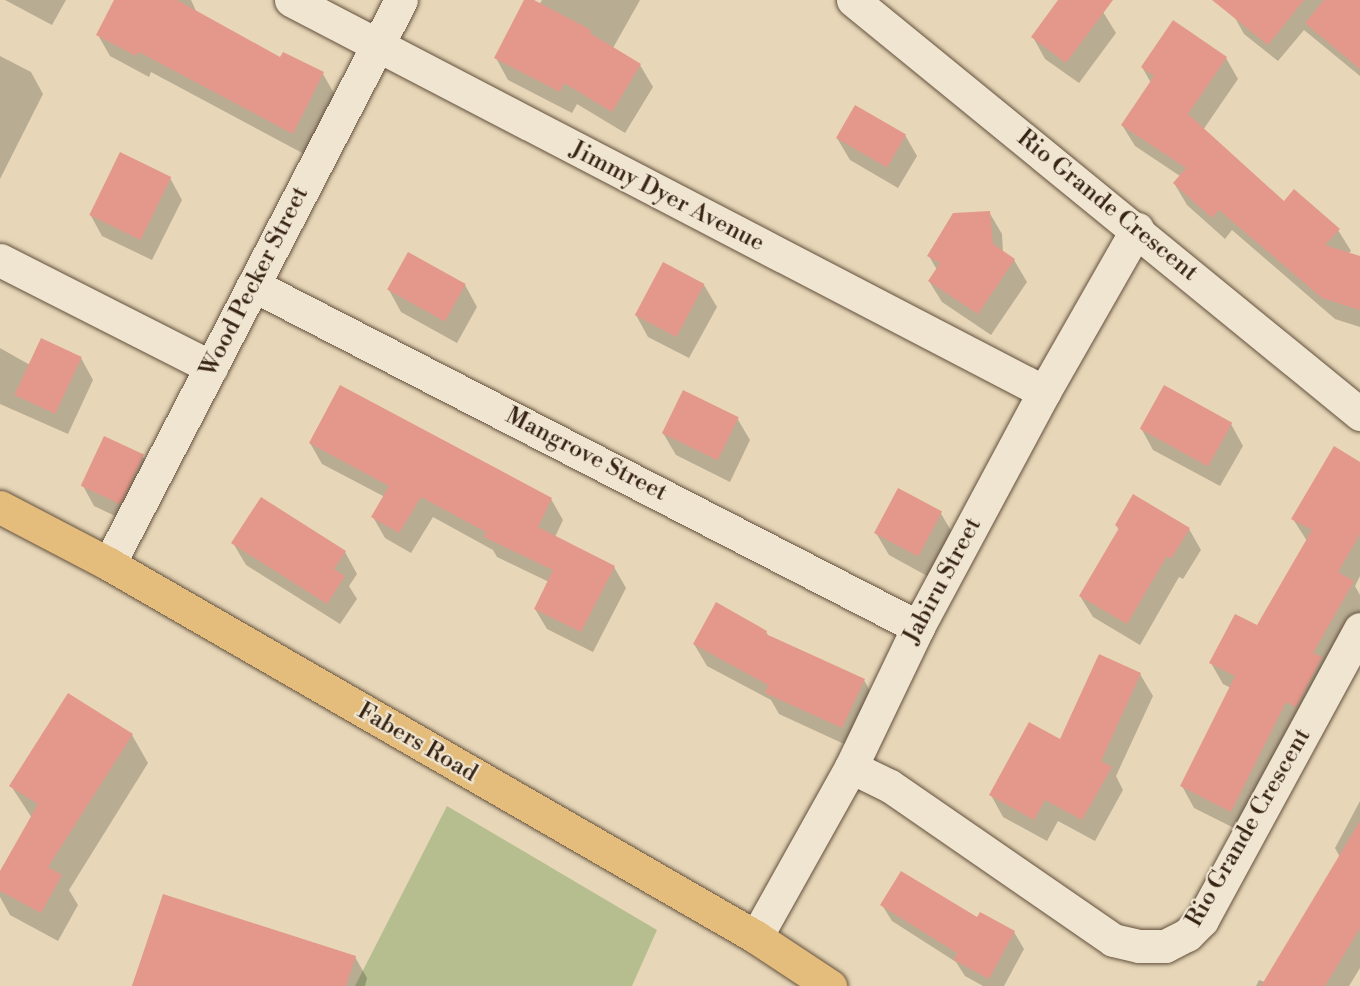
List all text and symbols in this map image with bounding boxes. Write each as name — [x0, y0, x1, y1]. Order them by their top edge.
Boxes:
street label: Rio Grande Crescent — [1011, 124, 1203, 288]
street label: Jimmy Dyer Avenue — [565, 136, 769, 258]
street label: Wood Pecker Street — [195, 182, 315, 382]
street label: Mangrove Street — [500, 402, 672, 508]
street label: Jabiru Street — [898, 513, 988, 649]
street label: Fabers Road — [352, 697, 482, 789]
street label: Rio Grande Crescent — [1180, 724, 1318, 932]

